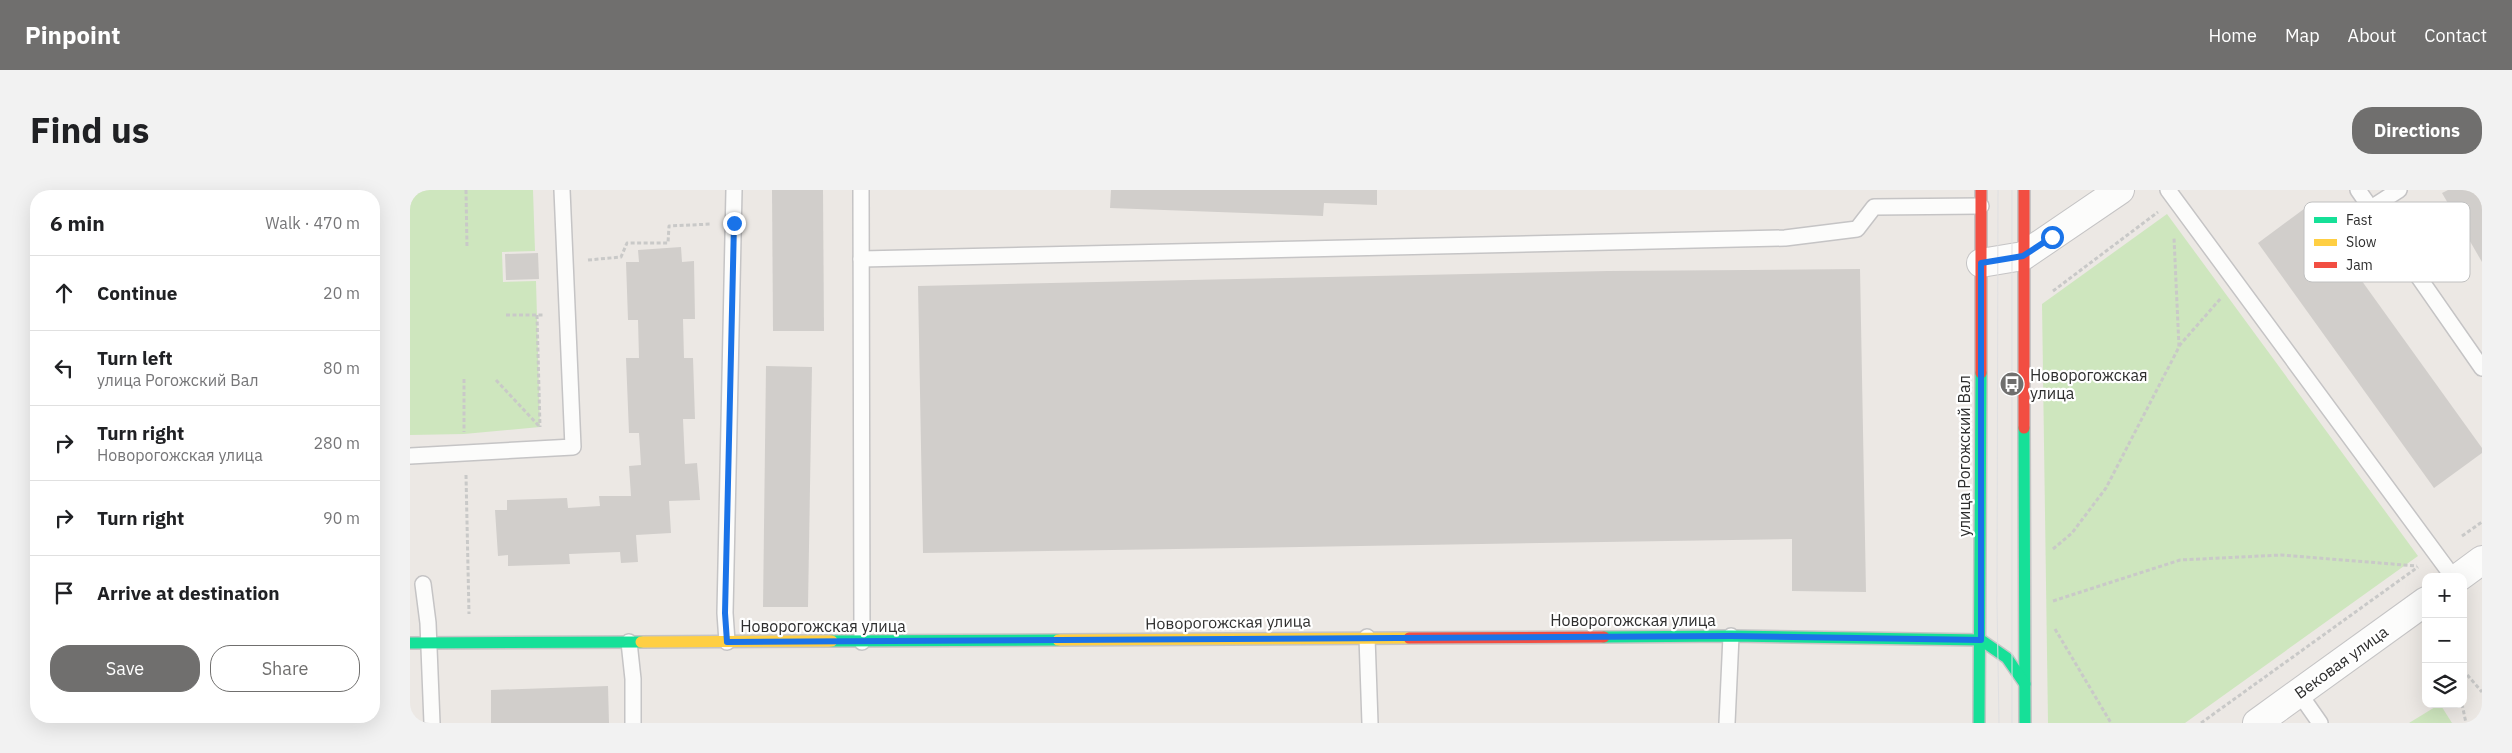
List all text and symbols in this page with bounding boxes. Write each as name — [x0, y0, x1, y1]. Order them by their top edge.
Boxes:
text: Pinpoint — [25, 19, 120, 51]
text: Home — [2209, 24, 2257, 47]
text: Map — [2285, 24, 2320, 47]
text: About — [2348, 24, 2396, 47]
text: Contact — [2424, 24, 2487, 47]
text: Find us — [30, 107, 149, 153]
button: Directions — [2352, 107, 2482, 154]
legend — [2304, 202, 2470, 282]
text: 6 min — [50, 209, 105, 237]
text: Fast — [2346, 211, 2372, 229]
route end — [723, 212, 746, 235]
text: Walk · 470 m — [265, 213, 360, 233]
route start — [2041, 226, 2064, 249]
text: Slow — [2346, 233, 2377, 251]
text: Jam — [2346, 256, 2373, 274]
icon: ahead — [50, 279, 78, 307]
text: Continue — [97, 281, 177, 305]
text: 20 m — [323, 283, 360, 303]
text: Turn left — [97, 346, 173, 370]
icon: left — [50, 354, 78, 382]
text: 80 m — [323, 358, 360, 378]
place label: Новорогожская улица — [2030, 365, 2148, 403]
text: улица Рогожский Вал — [97, 370, 259, 390]
bus stop icon: Новорогожская улица — [1999, 371, 2025, 397]
street label: улица Рогожский Вал — [1954, 375, 1974, 537]
text: Turn right — [97, 421, 184, 445]
icon: right — [50, 429, 78, 457]
text: 280 m — [313, 433, 360, 453]
text: Новорогожская улица — [97, 445, 263, 465]
icon: right — [50, 504, 78, 532]
text: Turn right — [97, 506, 184, 530]
text: 90 m — [323, 508, 360, 528]
map controls — [2422, 573, 2467, 708]
button: + — [2422, 573, 2467, 618]
icon: arrive — [50, 579, 78, 607]
text: Arrive at destination — [97, 581, 280, 605]
street label: Новорогожская улица — [1550, 610, 1716, 630]
street label: Новорогожская улица — [1145, 611, 1311, 633]
street label: Новорогожская улица — [740, 616, 906, 636]
button: − — [2422, 618, 2467, 663]
street label: Вековая улица — [2290, 621, 2392, 703]
button: Save — [50, 645, 200, 692]
button: Share — [210, 645, 360, 692]
button: layers — [2422, 663, 2467, 708]

